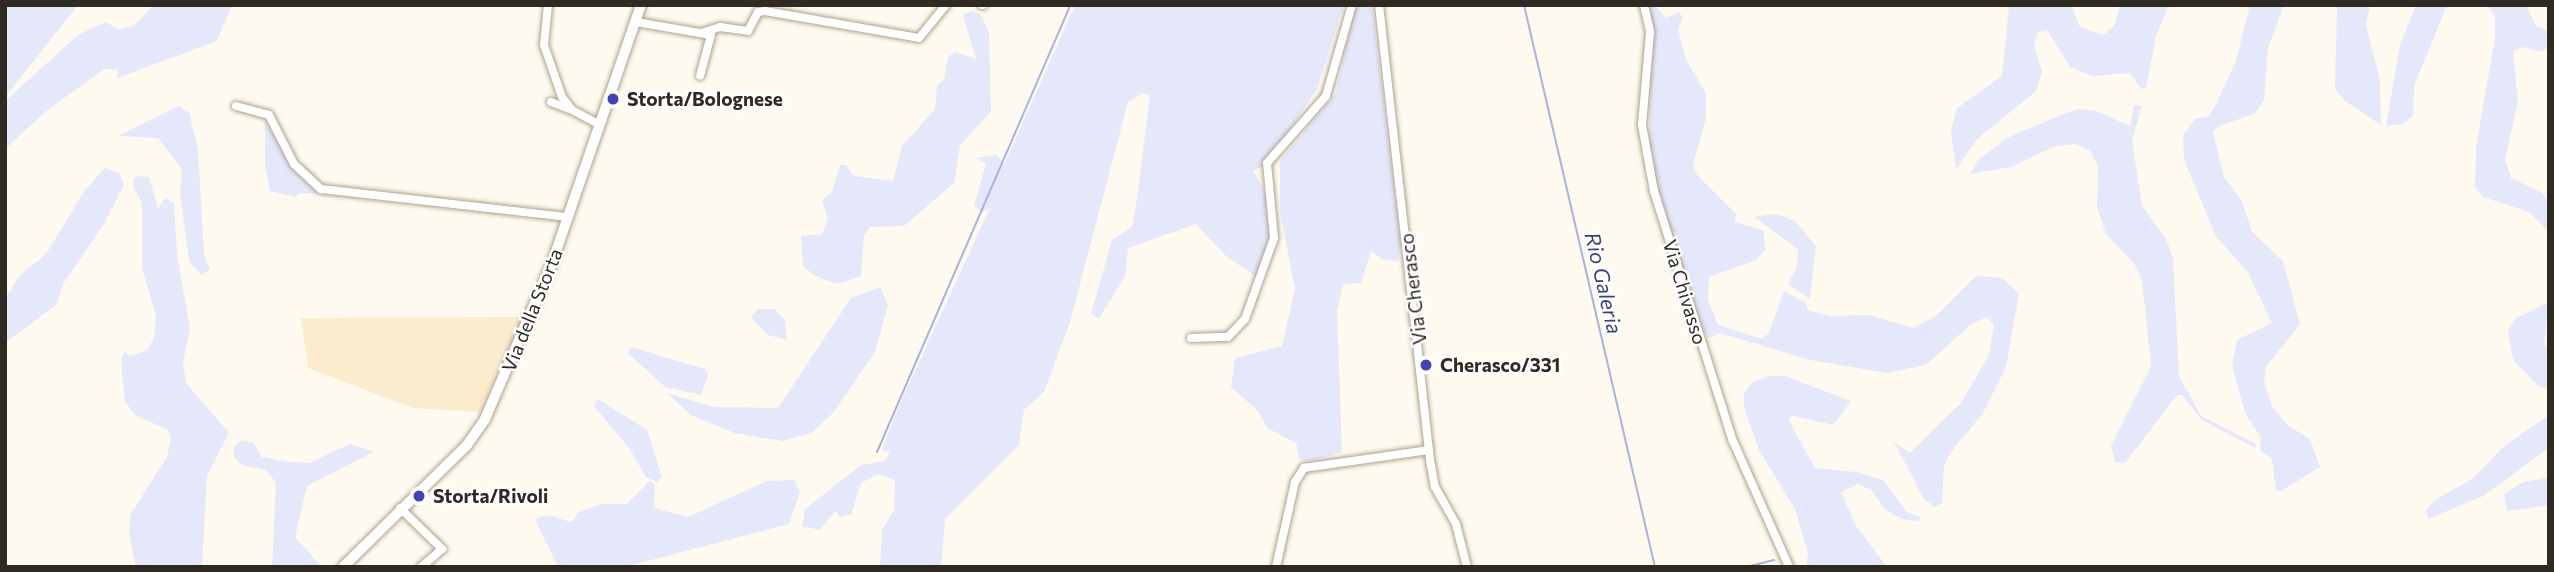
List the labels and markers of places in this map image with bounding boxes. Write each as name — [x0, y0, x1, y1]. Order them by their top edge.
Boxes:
place label: Storta/Bolognese — [627, 88, 783, 110]
marker: Storta/Bolognese — [605, 91, 621, 107]
place label: Cherasco/331 — [1440, 354, 1560, 376]
marker: Cherasco/331 — [1418, 357, 1434, 373]
place label: Storta/Rivoli — [433, 485, 548, 507]
marker: Storta/Rivoli — [411, 488, 427, 504]

